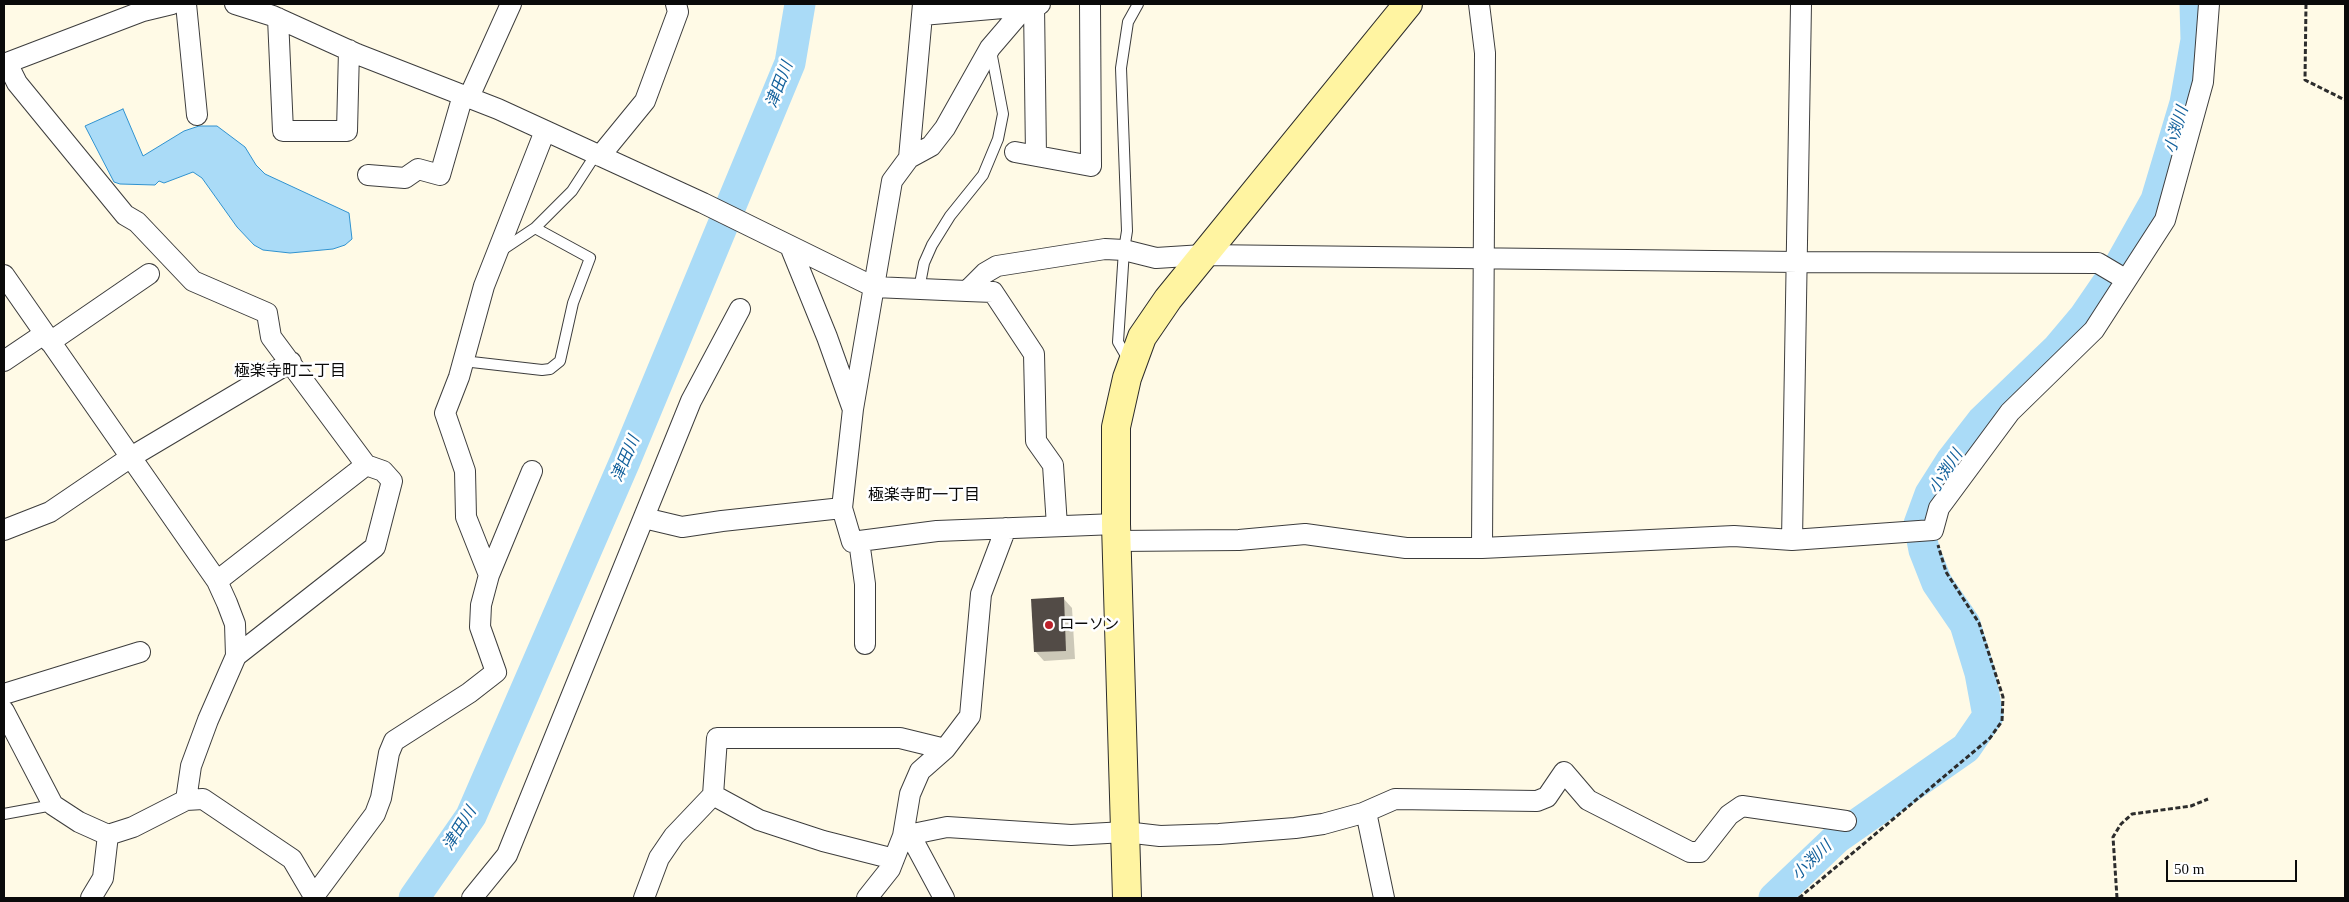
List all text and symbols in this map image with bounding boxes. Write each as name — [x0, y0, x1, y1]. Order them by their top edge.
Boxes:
water label: 津田川 — [762, 59, 798, 111]
water label: 小渕川 — [2161, 104, 2193, 156]
district label: 極楽寺町二丁目 — [234, 362, 346, 382]
water label: 津田川 — [608, 433, 644, 485]
water label: 小渕川 — [1925, 447, 1967, 497]
district label: 極楽寺町一丁目 — [868, 486, 980, 506]
place label: ローソン — [1059, 616, 1119, 634]
marker: ローソン — [1043, 619, 1055, 631]
water label: 津田川 — [439, 804, 481, 854]
water label: 小渕川 — [1788, 837, 1836, 885]
scale bar — [2169, 850, 2300, 882]
text: 50 m — [2174, 861, 2204, 877]

